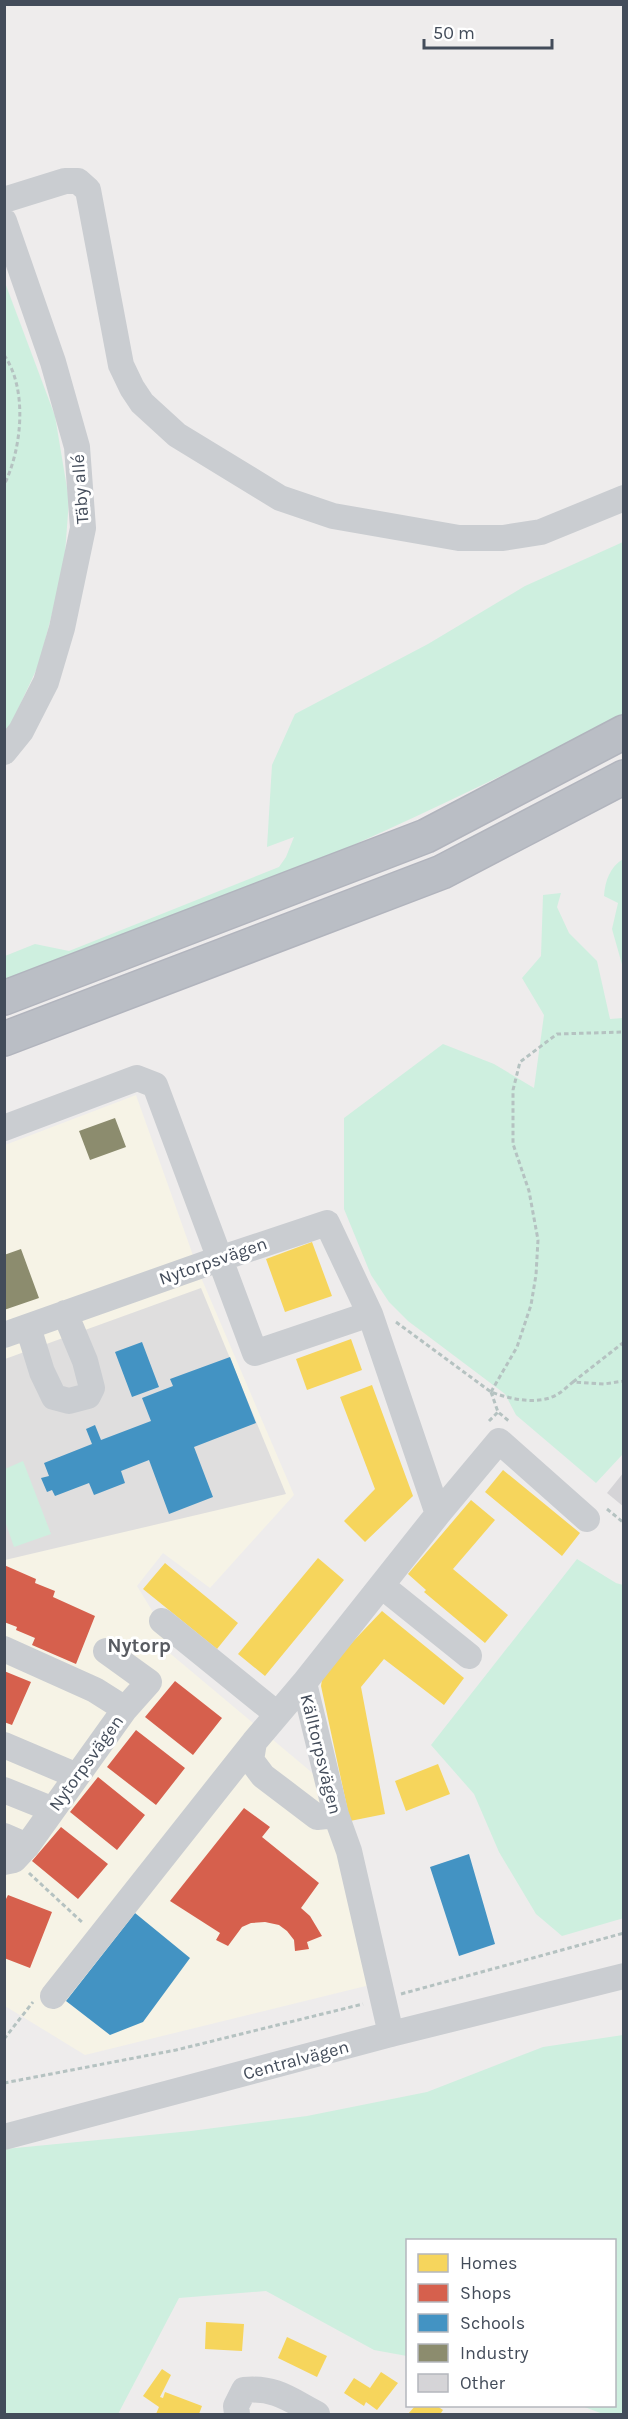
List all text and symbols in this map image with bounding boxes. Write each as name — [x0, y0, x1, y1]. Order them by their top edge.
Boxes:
scale bar — [424, 12, 552, 50]
text: 50 m — [433, 22, 475, 44]
street label: Täby allé — [67, 453, 93, 525]
street label: Nytorpsvägen — [156, 1232, 270, 1290]
district label: Nytorp — [107, 1634, 171, 1657]
street label: Källtorpsvägen — [295, 1692, 347, 1816]
street label: Nytorpsvägen — [44, 1711, 128, 1815]
street label: Centralvägen — [241, 2035, 351, 2085]
legend — [406, 2239, 616, 2407]
text: Homes — [460, 2252, 517, 2274]
text: Shops — [460, 2282, 512, 2304]
text: Schools — [460, 2312, 525, 2334]
text: Industry — [460, 2342, 529, 2364]
text: Other — [460, 2372, 505, 2394]

